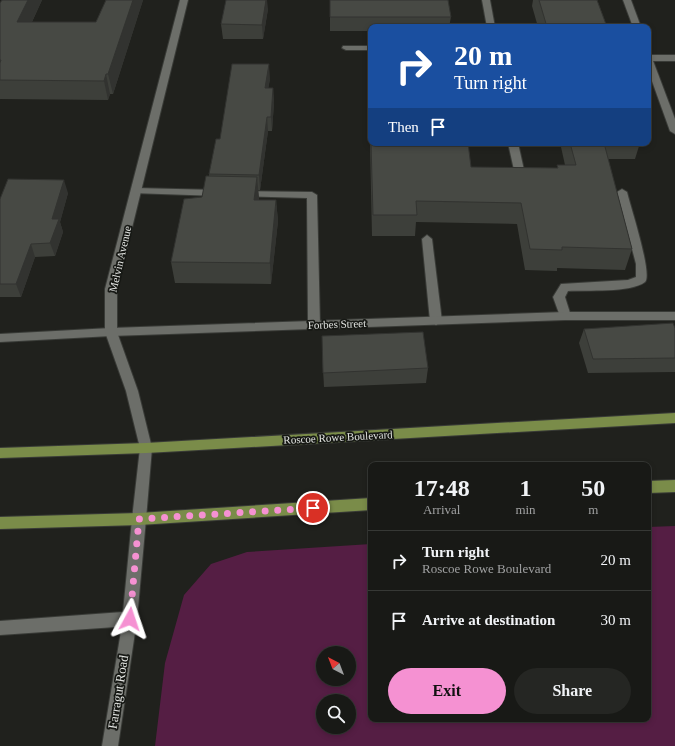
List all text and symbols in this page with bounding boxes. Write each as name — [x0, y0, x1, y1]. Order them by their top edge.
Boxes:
icon: right — [388, 40, 440, 92]
text: 20 m — [454, 40, 512, 71]
text: Turn right — [454, 73, 527, 93]
icon: arrive — [427, 116, 449, 138]
text: Then — [388, 119, 419, 135]
street label: Melvin Avenue — [107, 225, 133, 293]
street label: Forbes Street — [308, 317, 366, 331]
street label: Roscoe Rowe Boulevard — [283, 428, 393, 446]
text: 17:48 — [414, 475, 470, 501]
text: 1 — [519, 475, 531, 501]
text: 50 — [581, 475, 605, 501]
pin — [296, 491, 330, 525]
icon: arrive — [302, 497, 324, 519]
text: Arrival — [423, 502, 460, 517]
text: min — [515, 502, 536, 517]
text: m — [588, 502, 598, 517]
text: Turn right — [422, 544, 489, 560]
icon: right — [388, 550, 410, 572]
text: 20 m — [601, 552, 631, 568]
text: Roscoe Rowe Boulevard — [422, 561, 551, 576]
position arrow — [109, 598, 151, 640]
icon: arrive — [388, 610, 410, 632]
text: Arrive at destination — [422, 612, 555, 628]
text: 30 m — [601, 612, 631, 628]
north arrow — [316, 646, 356, 686]
map controls — [316, 646, 356, 734]
street label: Farragut Road — [105, 653, 131, 730]
button: Exit — [388, 668, 506, 714]
button: Share — [514, 668, 631, 714]
button: search — [316, 694, 356, 734]

